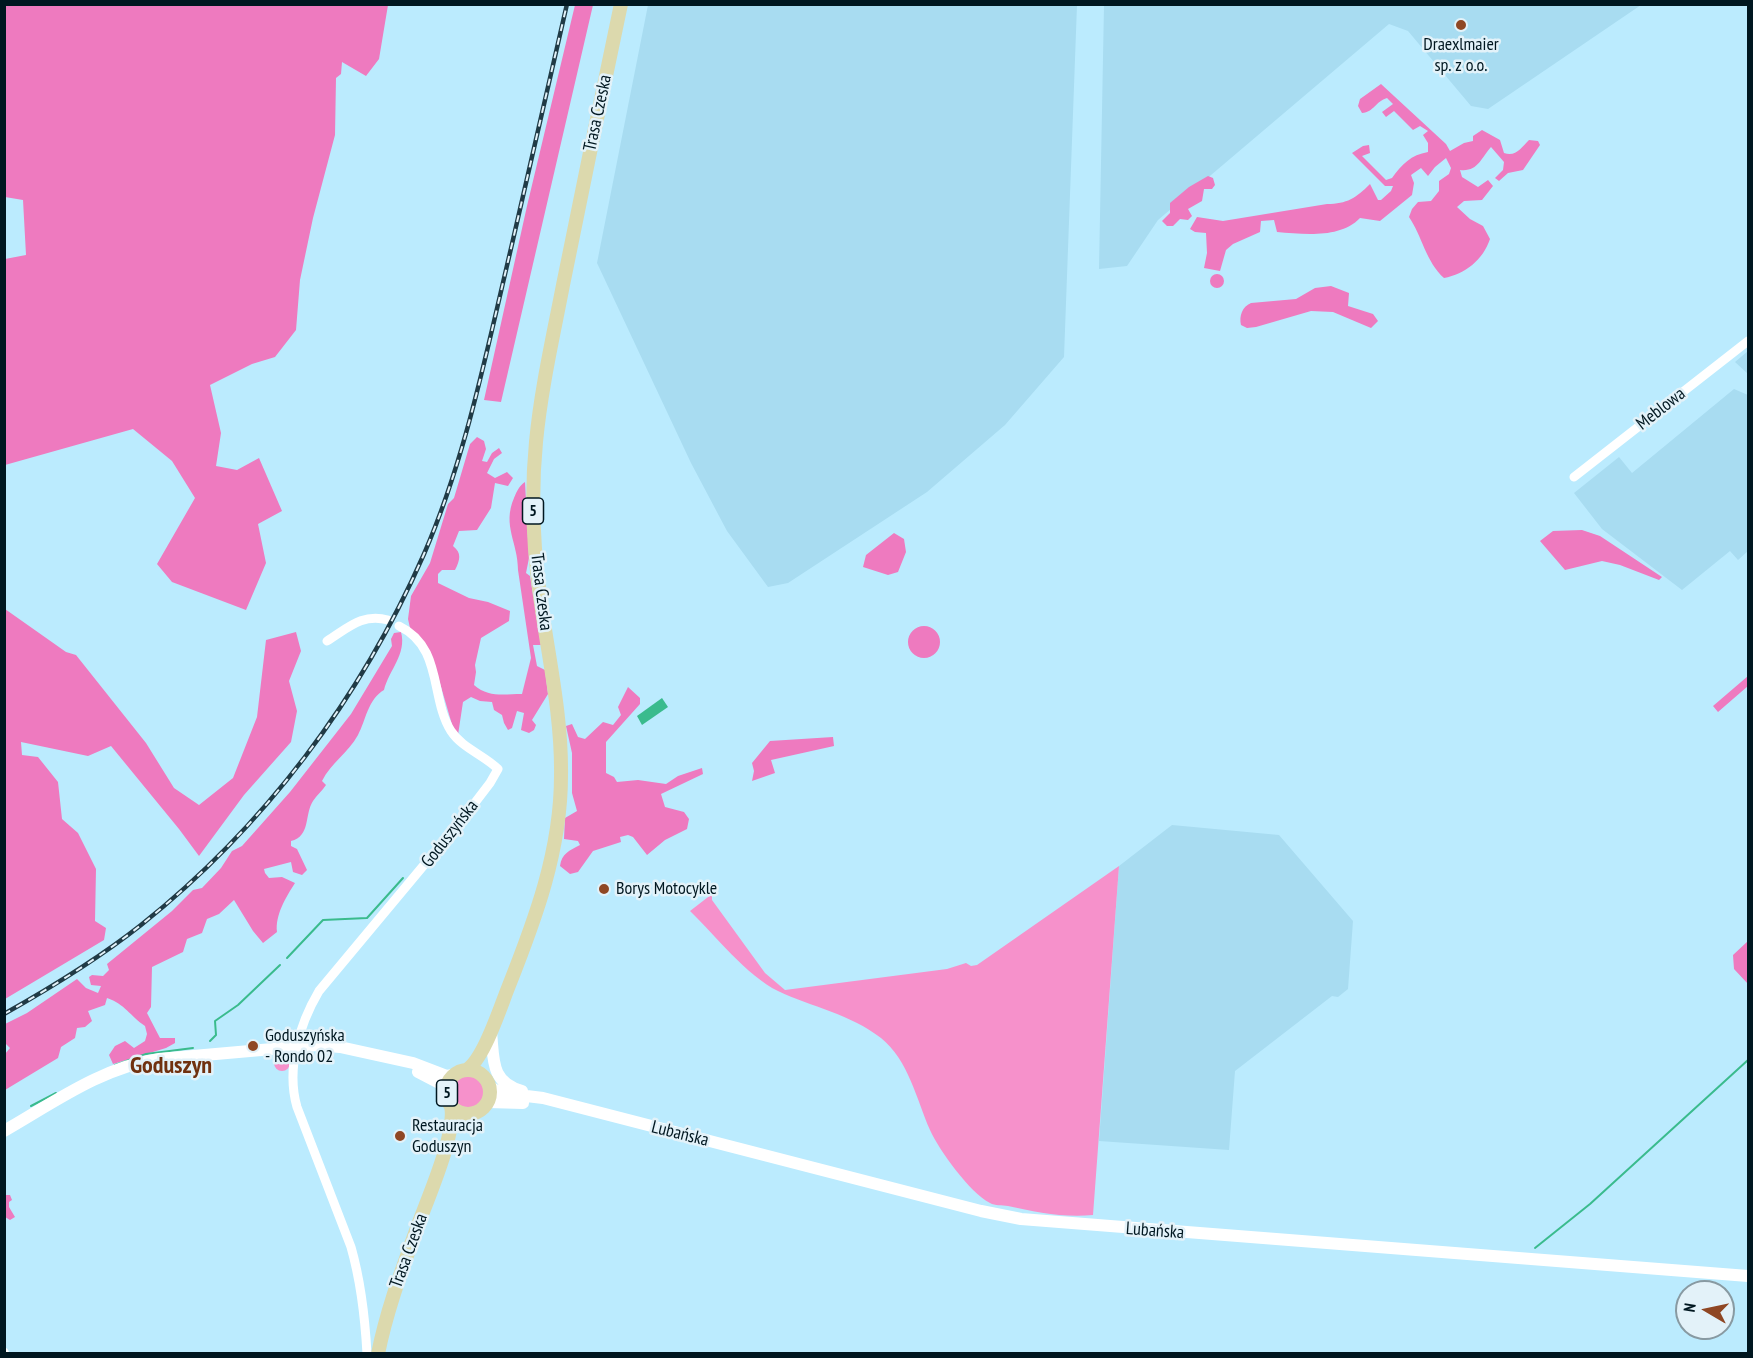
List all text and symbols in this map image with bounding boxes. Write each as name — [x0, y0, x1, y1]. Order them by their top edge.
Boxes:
marker: Draexlmaier sp. z o.o. — [1454, 18, 1468, 32]
place label: Draexlmaier sp. z o.o. — [1423, 34, 1499, 76]
street label: Trasa Czeska — [579, 73, 617, 153]
street label: Meblowa — [1632, 383, 1690, 435]
road number: 5 — [522, 498, 544, 524]
street label: Trasa Czeska — [526, 552, 556, 632]
street label: Goduszyńska — [417, 796, 483, 872]
place label: Borys Motocykle — [616, 878, 717, 900]
marker: Borys Motocykle — [597, 882, 611, 896]
place label: Goduszyńska - Rondo 02 — [265, 1025, 345, 1068]
marker: Goduszyńska - Rondo 02 — [246, 1039, 260, 1053]
district label: Goduszyn — [130, 1052, 212, 1080]
road number: 5 — [436, 1080, 458, 1106]
place label: Restauracja Goduszyn — [412, 1115, 483, 1158]
street label: Lubańska — [649, 1116, 711, 1152]
marker: Restauracja Goduszyn — [393, 1129, 407, 1143]
street label: Trasa Czeska — [386, 1211, 432, 1291]
street label: Lubańska — [1125, 1218, 1185, 1244]
north arrow — [1675, 1280, 1735, 1340]
text: N — [1679, 1302, 1700, 1313]

